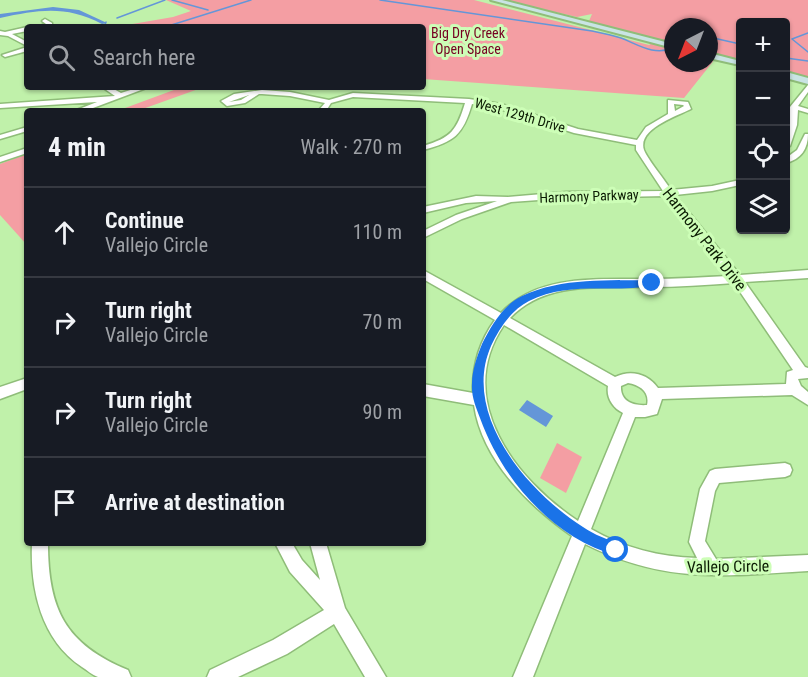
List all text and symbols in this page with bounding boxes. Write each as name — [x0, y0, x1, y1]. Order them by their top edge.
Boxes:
north arrow — [664, 18, 718, 72]
map controls — [736, 18, 790, 234]
button: + — [736, 18, 790, 72]
search box — [24, 24, 426, 90]
park label: Big Dry Creek Open Space — [431, 25, 506, 57]
icon: search — [45, 41, 78, 74]
text: Search here — [93, 45, 195, 70]
button: − — [736, 72, 790, 126]
street label: West 129th Drive — [473, 94, 568, 136]
button: locate — [736, 126, 790, 180]
text: 4 min — [48, 132, 106, 162]
text: Walk · 270 m — [301, 135, 402, 159]
button: layers — [736, 180, 790, 234]
street label: Harmony Park Drive — [659, 184, 750, 294]
street label: Harmony Parkway — [539, 186, 639, 206]
text: Continue — [105, 208, 184, 233]
icon: ahead — [48, 216, 81, 249]
text: 110 m — [353, 220, 402, 244]
text: Vallejo Circle — [105, 233, 208, 257]
route end — [638, 269, 664, 295]
text: Turn right — [105, 298, 192, 323]
icon: right — [48, 306, 81, 339]
text: 70 m — [363, 310, 402, 334]
text: Vallejo Circle — [105, 323, 208, 347]
text: Turn right — [105, 388, 192, 413]
icon: right — [48, 396, 81, 429]
text: 90 m — [363, 400, 402, 424]
text: Vallejo Circle — [105, 413, 208, 437]
icon: arrive — [48, 486, 81, 519]
text: Arrive at destination — [105, 490, 285, 515]
route start — [602, 536, 628, 562]
street label: Vallejo Circle — [687, 556, 769, 577]

